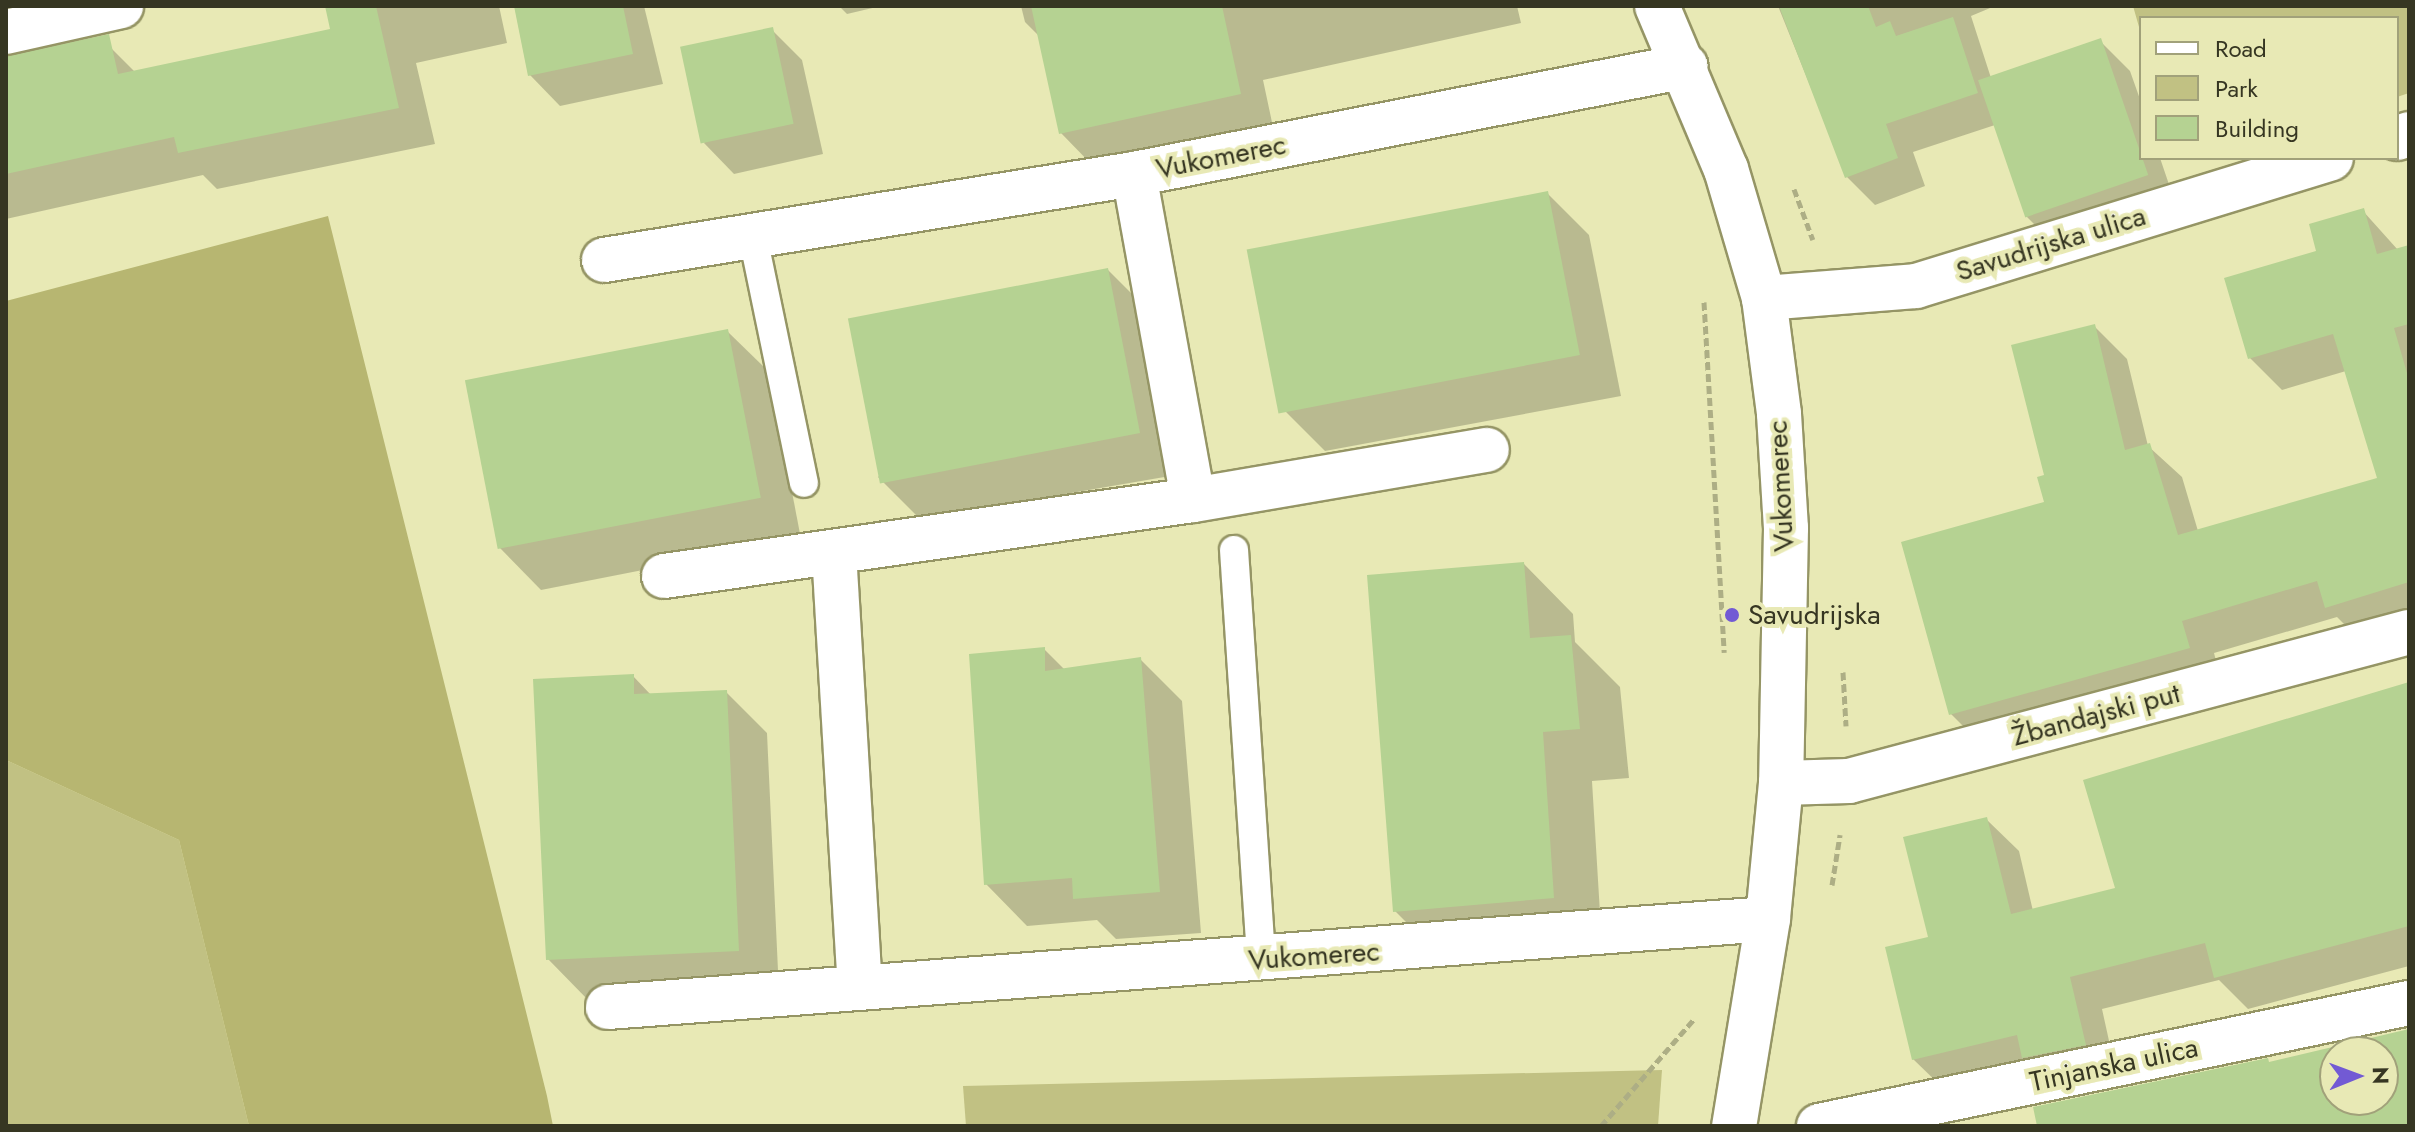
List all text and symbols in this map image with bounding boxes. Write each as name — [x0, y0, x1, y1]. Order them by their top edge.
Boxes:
legend — [2139, 16, 2399, 160]
text: Road — [2215, 31, 2267, 66]
text: Park — [2215, 71, 2258, 106]
text: Building — [2215, 111, 2299, 146]
street label: Vukomerec — [1153, 128, 1289, 186]
street label: Savudrijska ulica — [1952, 199, 2150, 289]
street label: Vukomerec — [1761, 419, 1801, 553]
place label: Savudrijska — [1748, 598, 1881, 632]
marker: Savudrijska — [1723, 606, 1741, 624]
street label: Žbandajski put — [2008, 676, 2184, 754]
street label: Vukomerec — [1247, 935, 1381, 977]
street label: Tinjanska ulica — [2027, 1031, 2201, 1099]
north arrow — [2319, 1036, 2399, 1116]
text: N — [2365, 1067, 2397, 1085]

